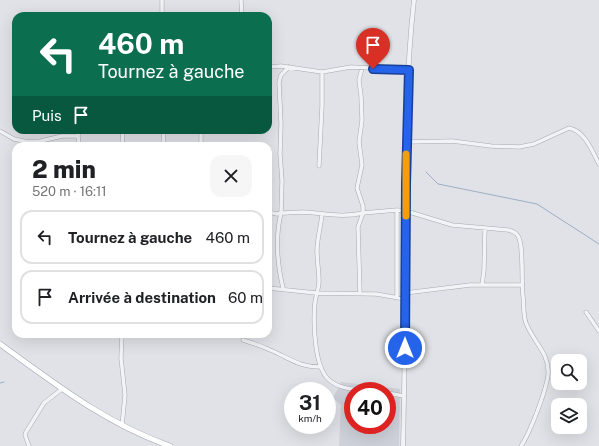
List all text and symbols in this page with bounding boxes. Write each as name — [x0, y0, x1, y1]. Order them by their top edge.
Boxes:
text: 460 m — [98, 27, 184, 60]
icon: left — [32, 28, 84, 80]
pin — [356, 28, 390, 69]
icon: arrive — [362, 34, 384, 56]
text: Tournez à gauche — [98, 61, 245, 82]
icon: arrive — [70, 104, 92, 126]
text: Puis — [32, 107, 62, 124]
text: 2 min — [32, 155, 96, 183]
button: close — [210, 155, 252, 197]
text: 520 m · 16:11 — [32, 184, 107, 199]
icon: left — [34, 226, 56, 248]
text: Tournez à gauche — [68, 229, 192, 246]
text: 460 m — [206, 229, 250, 246]
icon: arrive — [34, 286, 56, 308]
text: Arrivée à destination — [68, 289, 216, 306]
text: 60 m — [228, 289, 263, 306]
position arrow — [384, 327, 426, 369]
map controls — [551, 354, 587, 434]
button: search — [551, 354, 587, 390]
speed limit sign: 40 — [344, 382, 396, 434]
text: 31 — [299, 391, 321, 415]
button: layers — [551, 398, 587, 434]
text: km/h — [298, 412, 322, 424]

